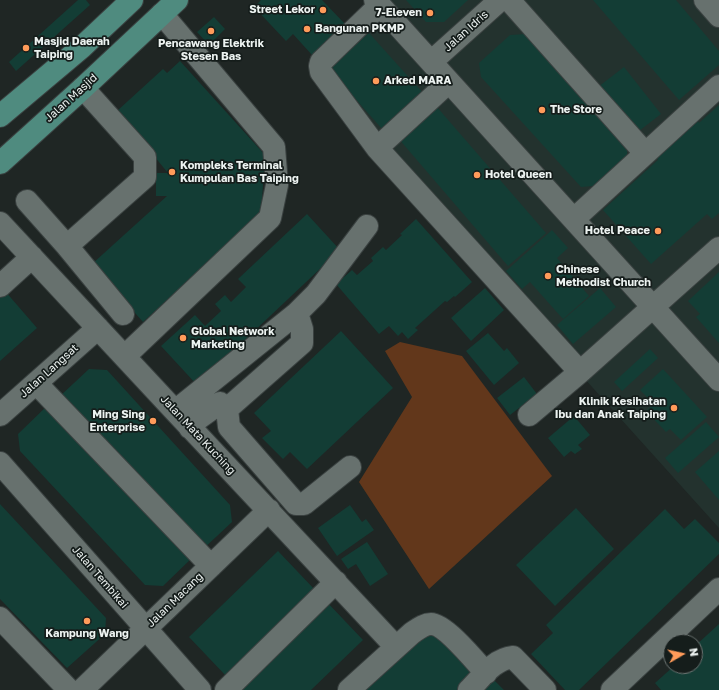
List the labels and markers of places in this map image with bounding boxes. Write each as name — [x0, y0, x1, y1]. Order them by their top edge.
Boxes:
place label: Street Lekor — [249, 3, 315, 17]
marker: Street Lekor — [318, 5, 328, 15]
place label: 7-Eleven — [376, 6, 422, 20]
marker: 7-Eleven — [425, 8, 435, 18]
place label: Bangunan PKMP — [315, 22, 404, 36]
marker: Bangunan PKMP — [302, 24, 312, 34]
marker: Pencawang Elektrik Stesen Bas — [206, 26, 216, 36]
place label: Masjid Daerah Taiping — [34, 35, 110, 61]
place label: Pencawang Elektrik Stesen Bas — [158, 37, 264, 63]
marker: Masjid Daerah Taiping — [21, 43, 31, 53]
place label: Arked MARA — [384, 74, 451, 88]
marker: Arked MARA — [371, 76, 381, 86]
place label: The Store — [550, 103, 602, 117]
marker: The Store — [537, 105, 547, 115]
place label: Kompleks Terminal Kumpulan Bas Taiping — [180, 159, 299, 185]
marker: Kompleks Terminal Kumpulan Bas Taiping — [167, 167, 177, 177]
place label: Hotel Queen — [485, 168, 552, 182]
marker: Hotel Queen — [472, 170, 482, 180]
place label: Hotel Peace — [585, 224, 650, 238]
marker: Hotel Peace — [653, 226, 663, 236]
place label: Chinese Methodist Church — [556, 263, 651, 289]
marker: Chinese Methodist Church — [543, 271, 553, 281]
place label: Global Network Marketing — [191, 325, 275, 351]
marker: Global Network Marketing — [178, 333, 188, 343]
place label: Klinik Kesihatan Ibu dan Anak Taiping — [555, 395, 666, 421]
marker: Klinik Kesihatan Ibu dan Anak Taiping — [669, 403, 679, 413]
place label: Ming Sing Enterprise — [90, 408, 145, 434]
marker: Ming Sing Enterprise — [148, 416, 158, 426]
marker: Kampung Wang — [82, 616, 92, 626]
place label: Kampung Wang — [45, 627, 129, 641]

